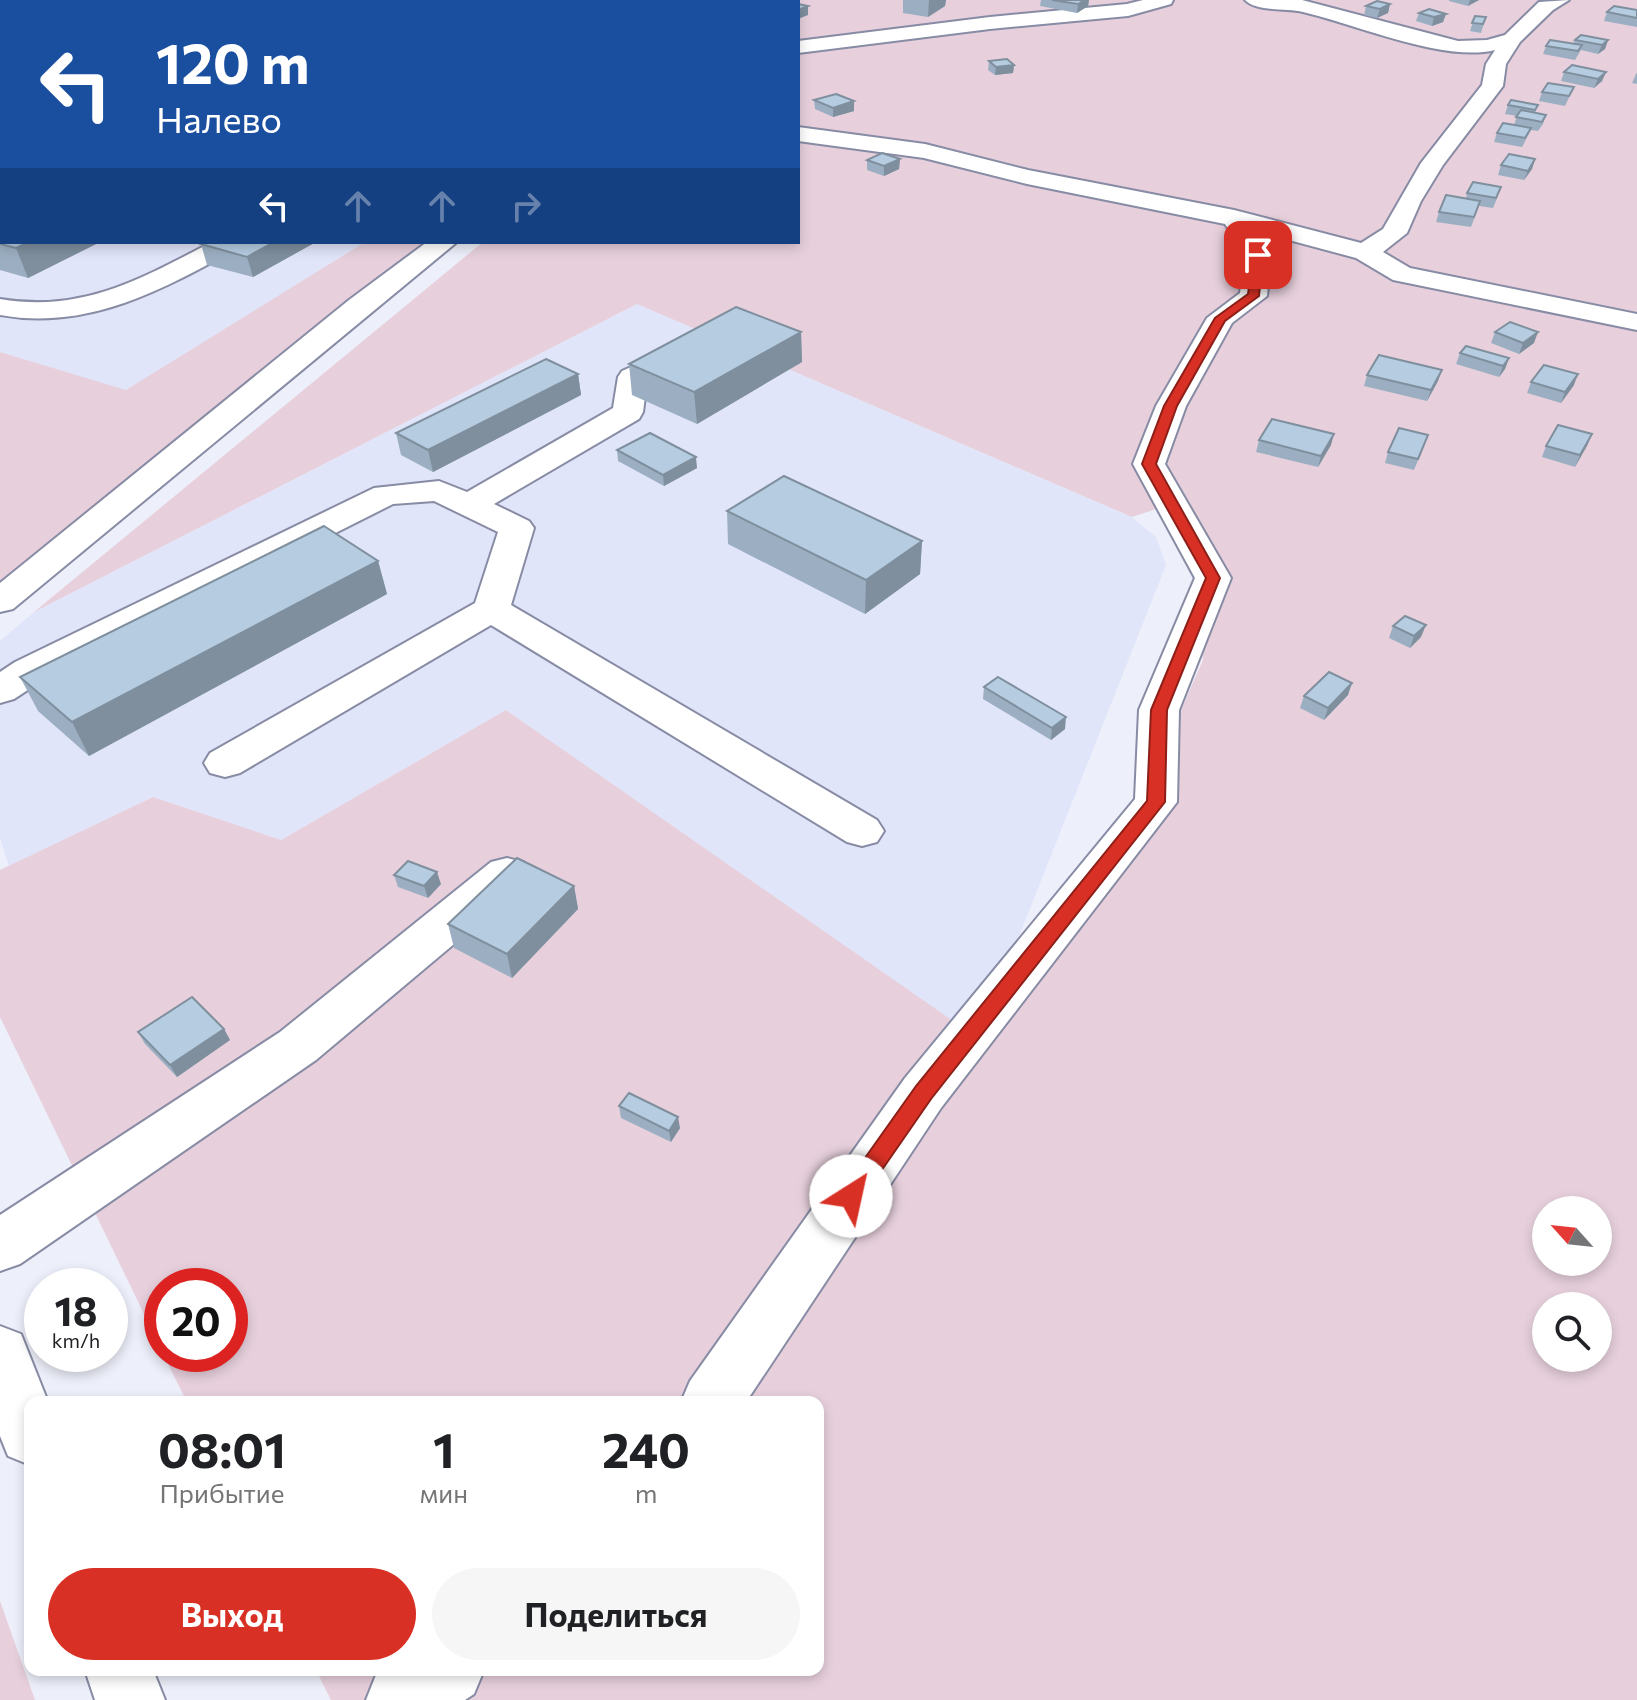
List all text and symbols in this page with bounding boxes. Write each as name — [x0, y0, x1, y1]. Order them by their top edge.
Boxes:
text: 120 m — [156, 27, 310, 96]
icon: left — [24, 32, 128, 136]
text: Налево — [156, 96, 282, 140]
icon: left — [252, 184, 296, 228]
icon: ahead — [336, 184, 380, 228]
icon: ahead — [420, 184, 464, 228]
icon: right — [504, 184, 548, 228]
pin — [1224, 221, 1292, 289]
icon: arrive — [1236, 233, 1280, 277]
position arrow — [809, 1154, 893, 1238]
north arrow — [1532, 1196, 1612, 1276]
map controls — [1532, 1196, 1612, 1372]
speed limit sign: 20 — [144, 1268, 248, 1372]
text: 18 — [55, 1285, 97, 1334]
button: search — [1532, 1292, 1612, 1372]
text: km/h — [52, 1328, 100, 1352]
text: 08:01 — [158, 1419, 286, 1478]
text: 1 — [433, 1419, 455, 1478]
text: 240 — [602, 1419, 690, 1478]
text: Прибытие — [159, 1477, 284, 1508]
text: мин — [420, 1477, 468, 1508]
text: m — [635, 1477, 657, 1508]
button: Выход — [48, 1568, 416, 1660]
button: Поделиться — [432, 1568, 800, 1660]

